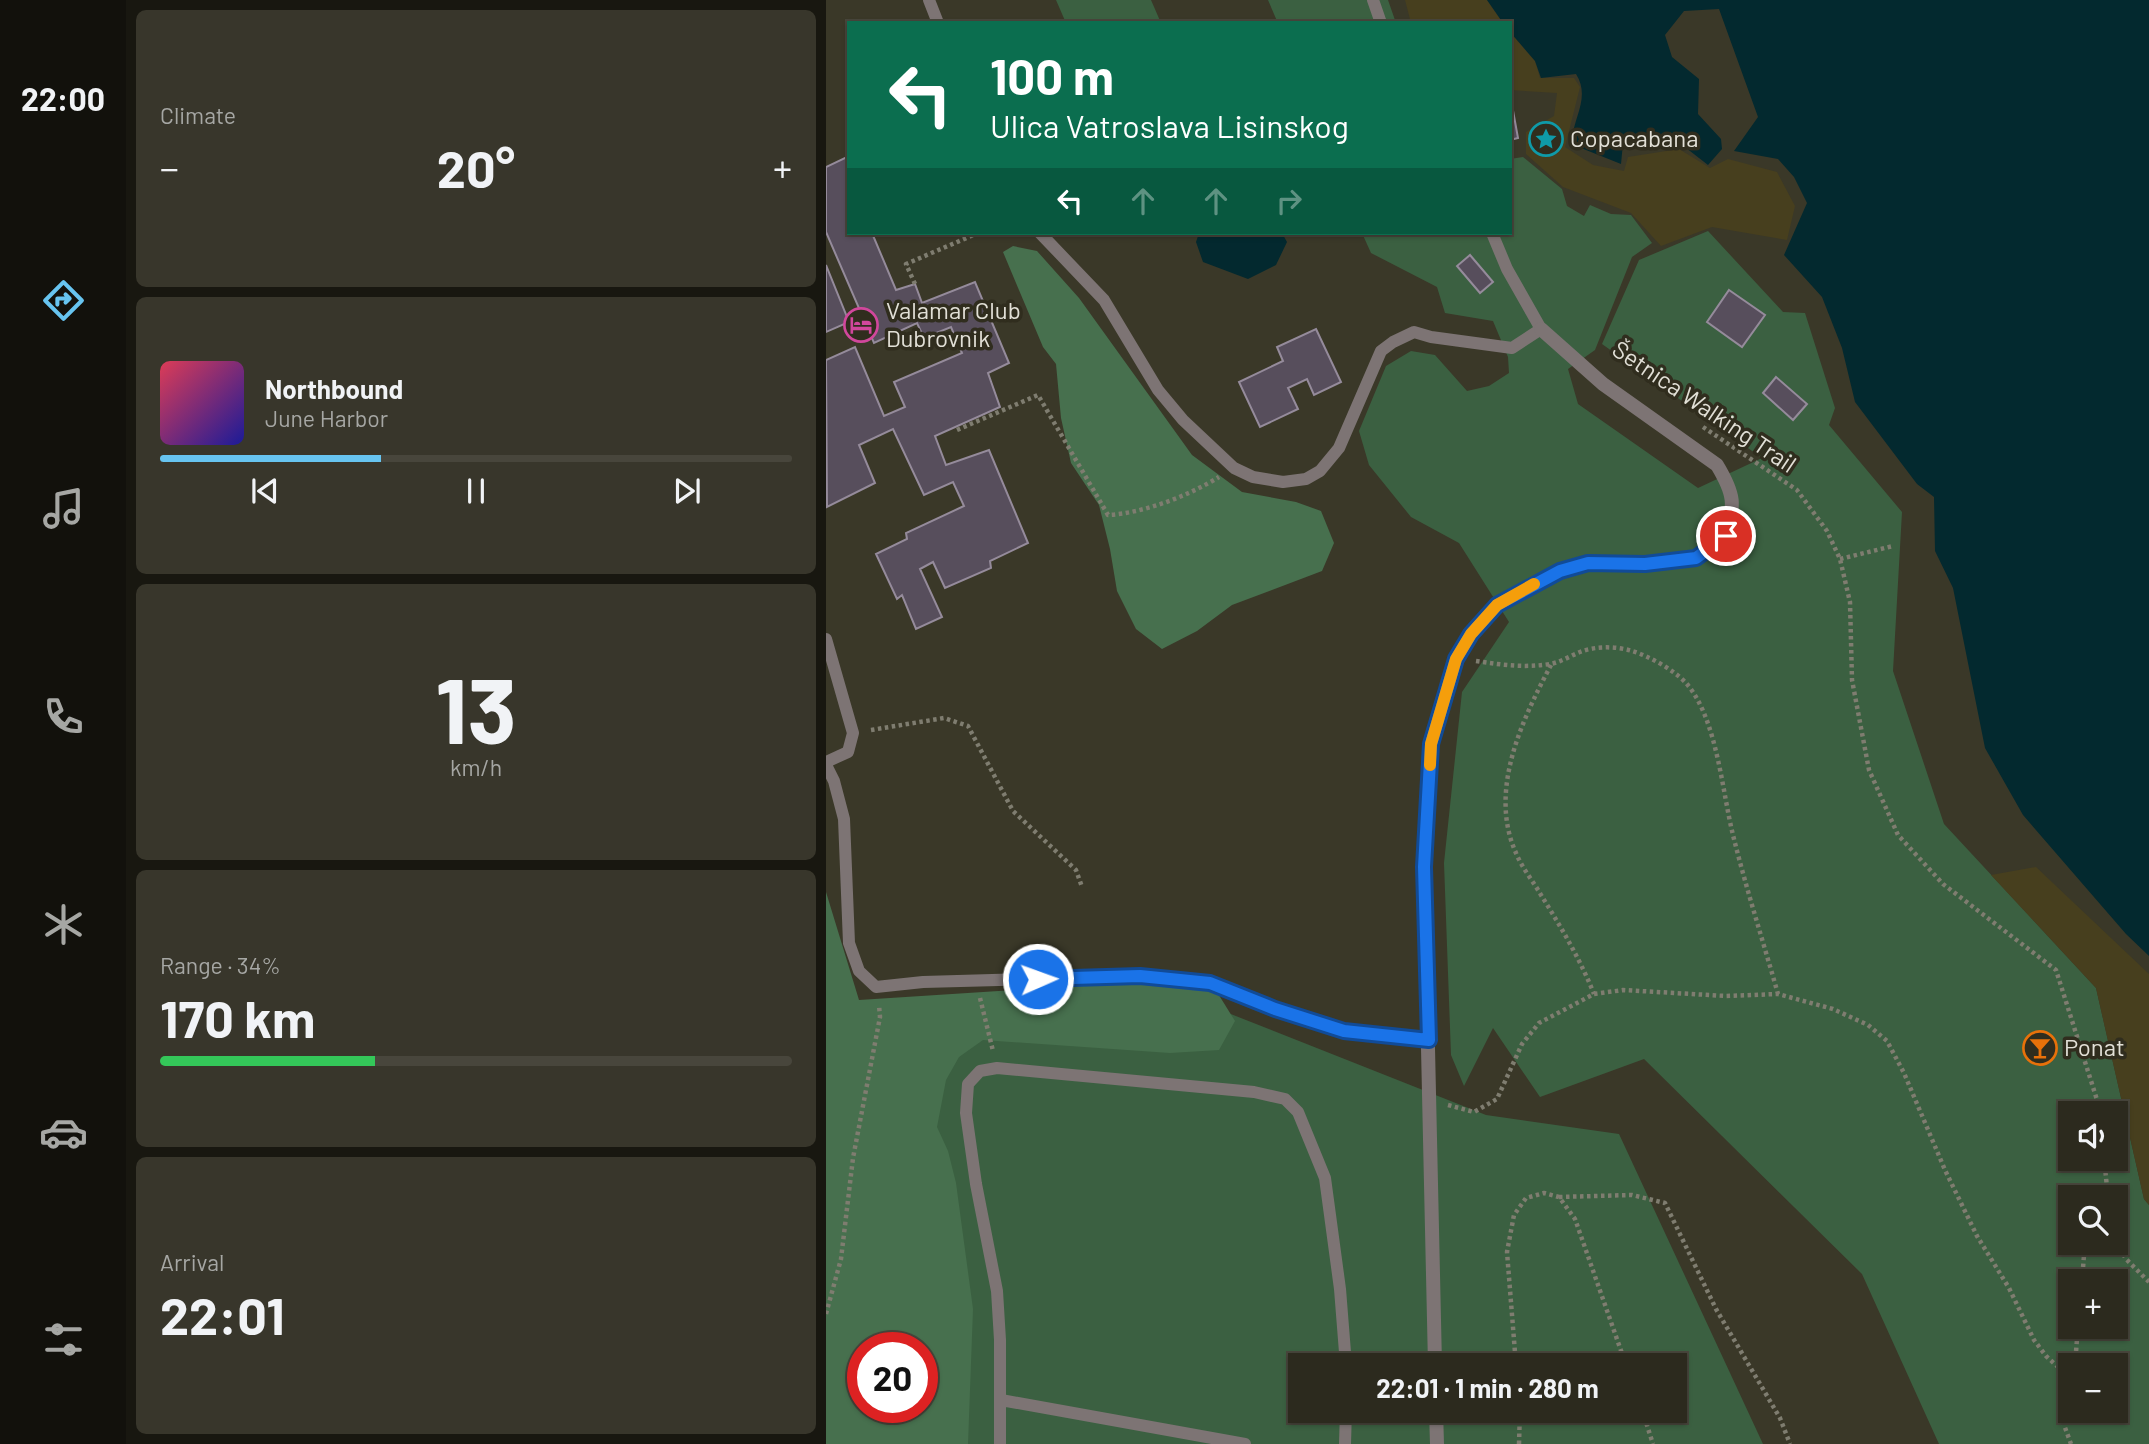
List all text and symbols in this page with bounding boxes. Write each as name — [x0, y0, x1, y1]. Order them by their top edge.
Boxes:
text: 100 m — [990, 46, 1114, 105]
icon: left — [875, 49, 966, 140]
text: 22:00 — [21, 79, 105, 117]
text: Climate — [160, 101, 236, 129]
text: Ulica Vatroslava Lisinskog — [990, 106, 1349, 144]
place icon: Copacabana — [1527, 120, 1565, 158]
place label: Copacabana — [1570, 123, 1698, 152]
text: 20° — [437, 136, 515, 198]
text: − — [160, 144, 179, 190]
text: + — [773, 144, 792, 190]
icon: left — [1051, 182, 1089, 220]
icon: ahead — [1124, 182, 1162, 220]
icon: ahead — [1197, 182, 1235, 220]
icon: right — [1270, 182, 1308, 220]
icon: directions — [39, 276, 88, 325]
place label: Valamar Club Dubrovnik — [886, 295, 1021, 352]
hotel icon: Valamar Club Dubrovnik — [842, 306, 880, 344]
street label: Šetnica Walking Trail — [1607, 334, 1802, 478]
text: Northbound — [265, 373, 403, 404]
text: June Harbor — [265, 404, 388, 432]
icon: previous — [246, 472, 284, 510]
icon: pause — [457, 472, 495, 510]
icon: next — [668, 472, 706, 510]
icon: music — [39, 484, 88, 533]
pin — [1696, 506, 1756, 566]
icon: arrive — [1707, 517, 1745, 555]
text: 13 — [435, 653, 517, 762]
icon: phone — [39, 692, 88, 741]
text: km/h — [450, 753, 502, 781]
icon: climate — [39, 900, 88, 949]
position arrow — [1001, 942, 1075, 1016]
text: Range · 34% — [160, 951, 281, 979]
text: 170 km — [160, 986, 315, 1048]
bar icon: Ponat — [2021, 1029, 2059, 1067]
place label: Ponat — [2064, 1032, 2125, 1061]
map controls — [2058, 1101, 2128, 1423]
button: sound — [2058, 1101, 2128, 1171]
icon: car — [39, 1108, 88, 1157]
button: search — [2058, 1185, 2128, 1255]
text: Arrival — [160, 1248, 224, 1276]
button: + — [2058, 1269, 2128, 1339]
text: 22:01 — [160, 1283, 285, 1345]
icon: filters — [39, 1315, 88, 1364]
speed limit sign: 20 — [847, 1332, 938, 1423]
button: − — [2058, 1353, 2128, 1423]
text: 22:01 · 1 min · 280 m — [1376, 1372, 1599, 1403]

